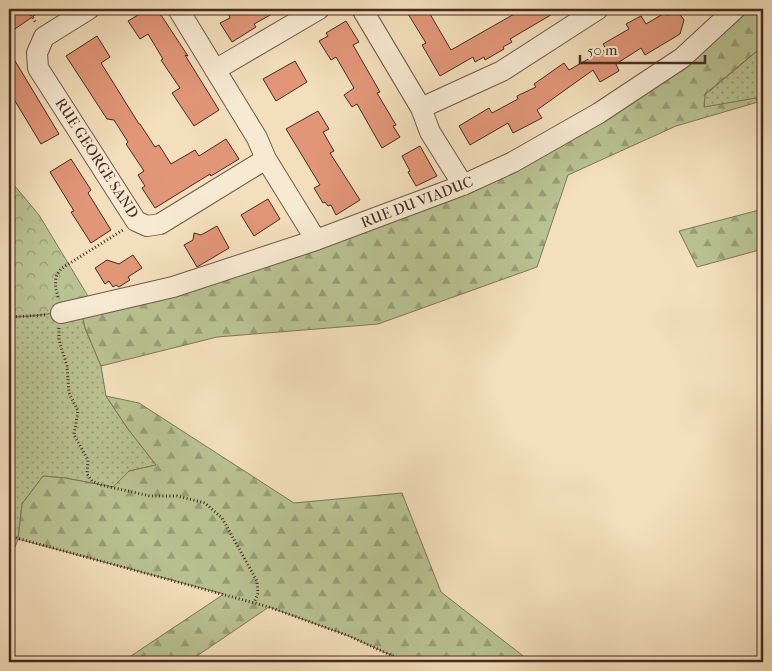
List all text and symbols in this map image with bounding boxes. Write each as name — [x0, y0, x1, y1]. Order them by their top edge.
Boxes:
scale bar — [580, 32, 704, 64]
text: 50 m — [587, 41, 618, 59]
street label: RUE GEORGE SAND — [51, 95, 143, 221]
street label: RUE DU VIADUC — [358, 172, 476, 232]

